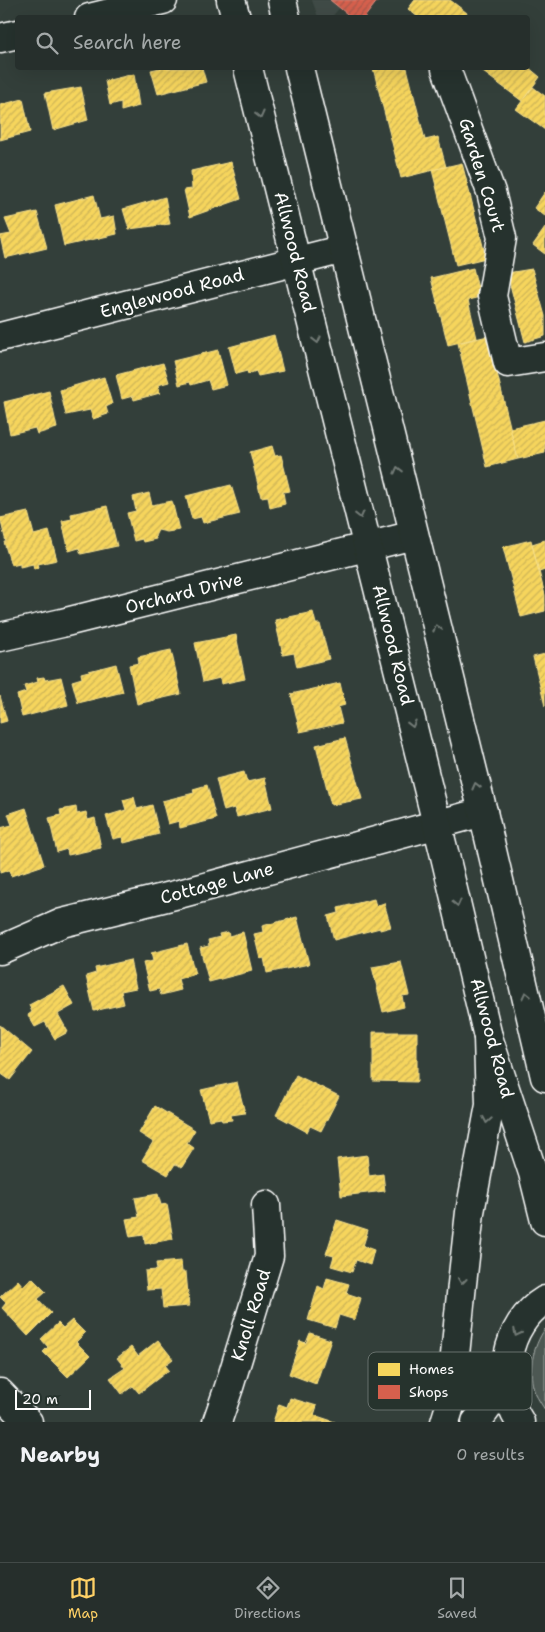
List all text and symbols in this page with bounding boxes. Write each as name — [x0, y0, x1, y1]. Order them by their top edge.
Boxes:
search box — [15, 15, 530, 70]
icon: search — [33, 29, 61, 57]
text: Search here — [73, 30, 182, 55]
one-way arrow — [254, 110, 265, 119]
street label: Garden Court — [453, 115, 511, 235]
street label: Allwood Road — [268, 189, 322, 315]
street label: Englewood Road — [97, 262, 247, 324]
one-way arrow — [311, 336, 322, 345]
one-way arrow — [393, 466, 404, 475]
one-way arrow — [354, 510, 365, 519]
street label: Orchard Drive — [123, 567, 245, 619]
street label: Allwood Road — [366, 582, 420, 708]
one-way arrow — [432, 624, 443, 633]
one-way arrow — [406, 719, 417, 728]
one-way arrow — [471, 781, 482, 790]
street label: Cottage Lane — [158, 856, 276, 910]
one-way arrow — [451, 899, 462, 908]
street label: Allwood Road — [464, 975, 520, 1101]
one-way arrow — [521, 991, 532, 999]
one-way arrow — [482, 1116, 492, 1125]
street label: Knoll Road — [226, 1266, 276, 1364]
one-way arrow — [457, 1277, 468, 1285]
one-way arrow — [513, 1328, 523, 1337]
legend — [368, 1352, 532, 1410]
text: Homes — [409, 1360, 454, 1378]
text: Shops — [409, 1383, 448, 1401]
scale bar — [15, 1387, 91, 1410]
text: 20 m — [22, 1390, 58, 1408]
text: Nearby — [20, 1441, 100, 1469]
text: 0 results — [456, 1444, 525, 1465]
tab: Map — [68, 1574, 98, 1622]
tab: Directions — [234, 1574, 301, 1622]
tab: Saved — [437, 1574, 477, 1622]

